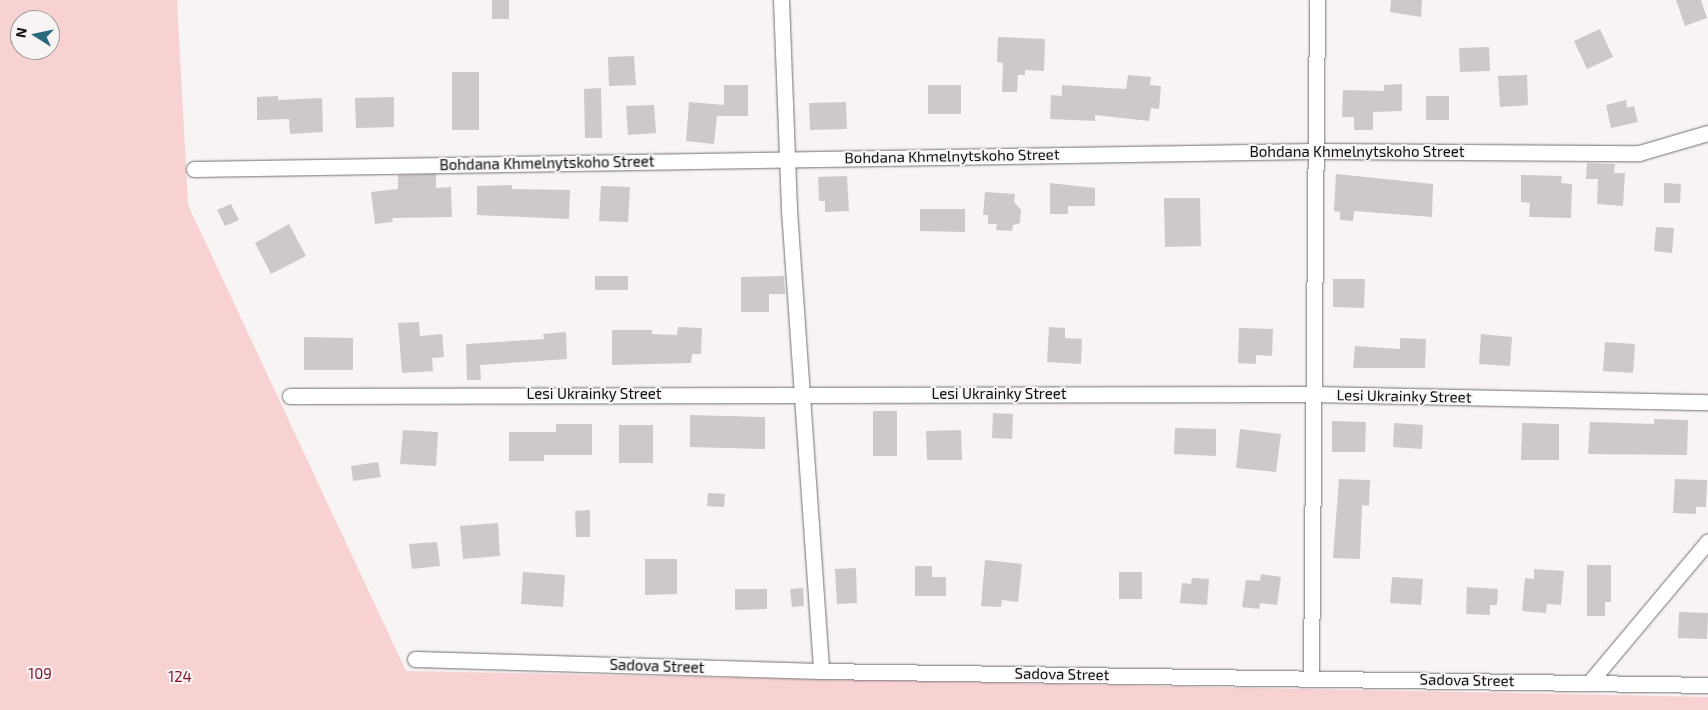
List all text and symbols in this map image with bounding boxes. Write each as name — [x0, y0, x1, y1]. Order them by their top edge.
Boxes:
north arrow — [10, 10, 60, 60]
text: N — [11, 26, 30, 39]
street label: Bohdana Khmelnytskoho Street — [1249, 143, 1465, 161]
street label: Bohdana Khmelnytskoho Street — [844, 145, 1060, 167]
street label: Bohdana Khmelnytskoho Street — [439, 152, 655, 174]
street label: Lesi Ukrainky Street — [526, 385, 662, 403]
street label: Lesi Ukrainky Street — [931, 385, 1067, 403]
street label: Lesi Ukrainky Street — [1336, 386, 1472, 406]
street label: Sadova Street — [609, 655, 705, 677]
street label: Sadova Street — [1014, 664, 1110, 684]
park label: 109 — [28, 665, 52, 683]
park label: 124 — [168, 668, 192, 686]
street label: Sadova Street — [1419, 670, 1515, 690]

